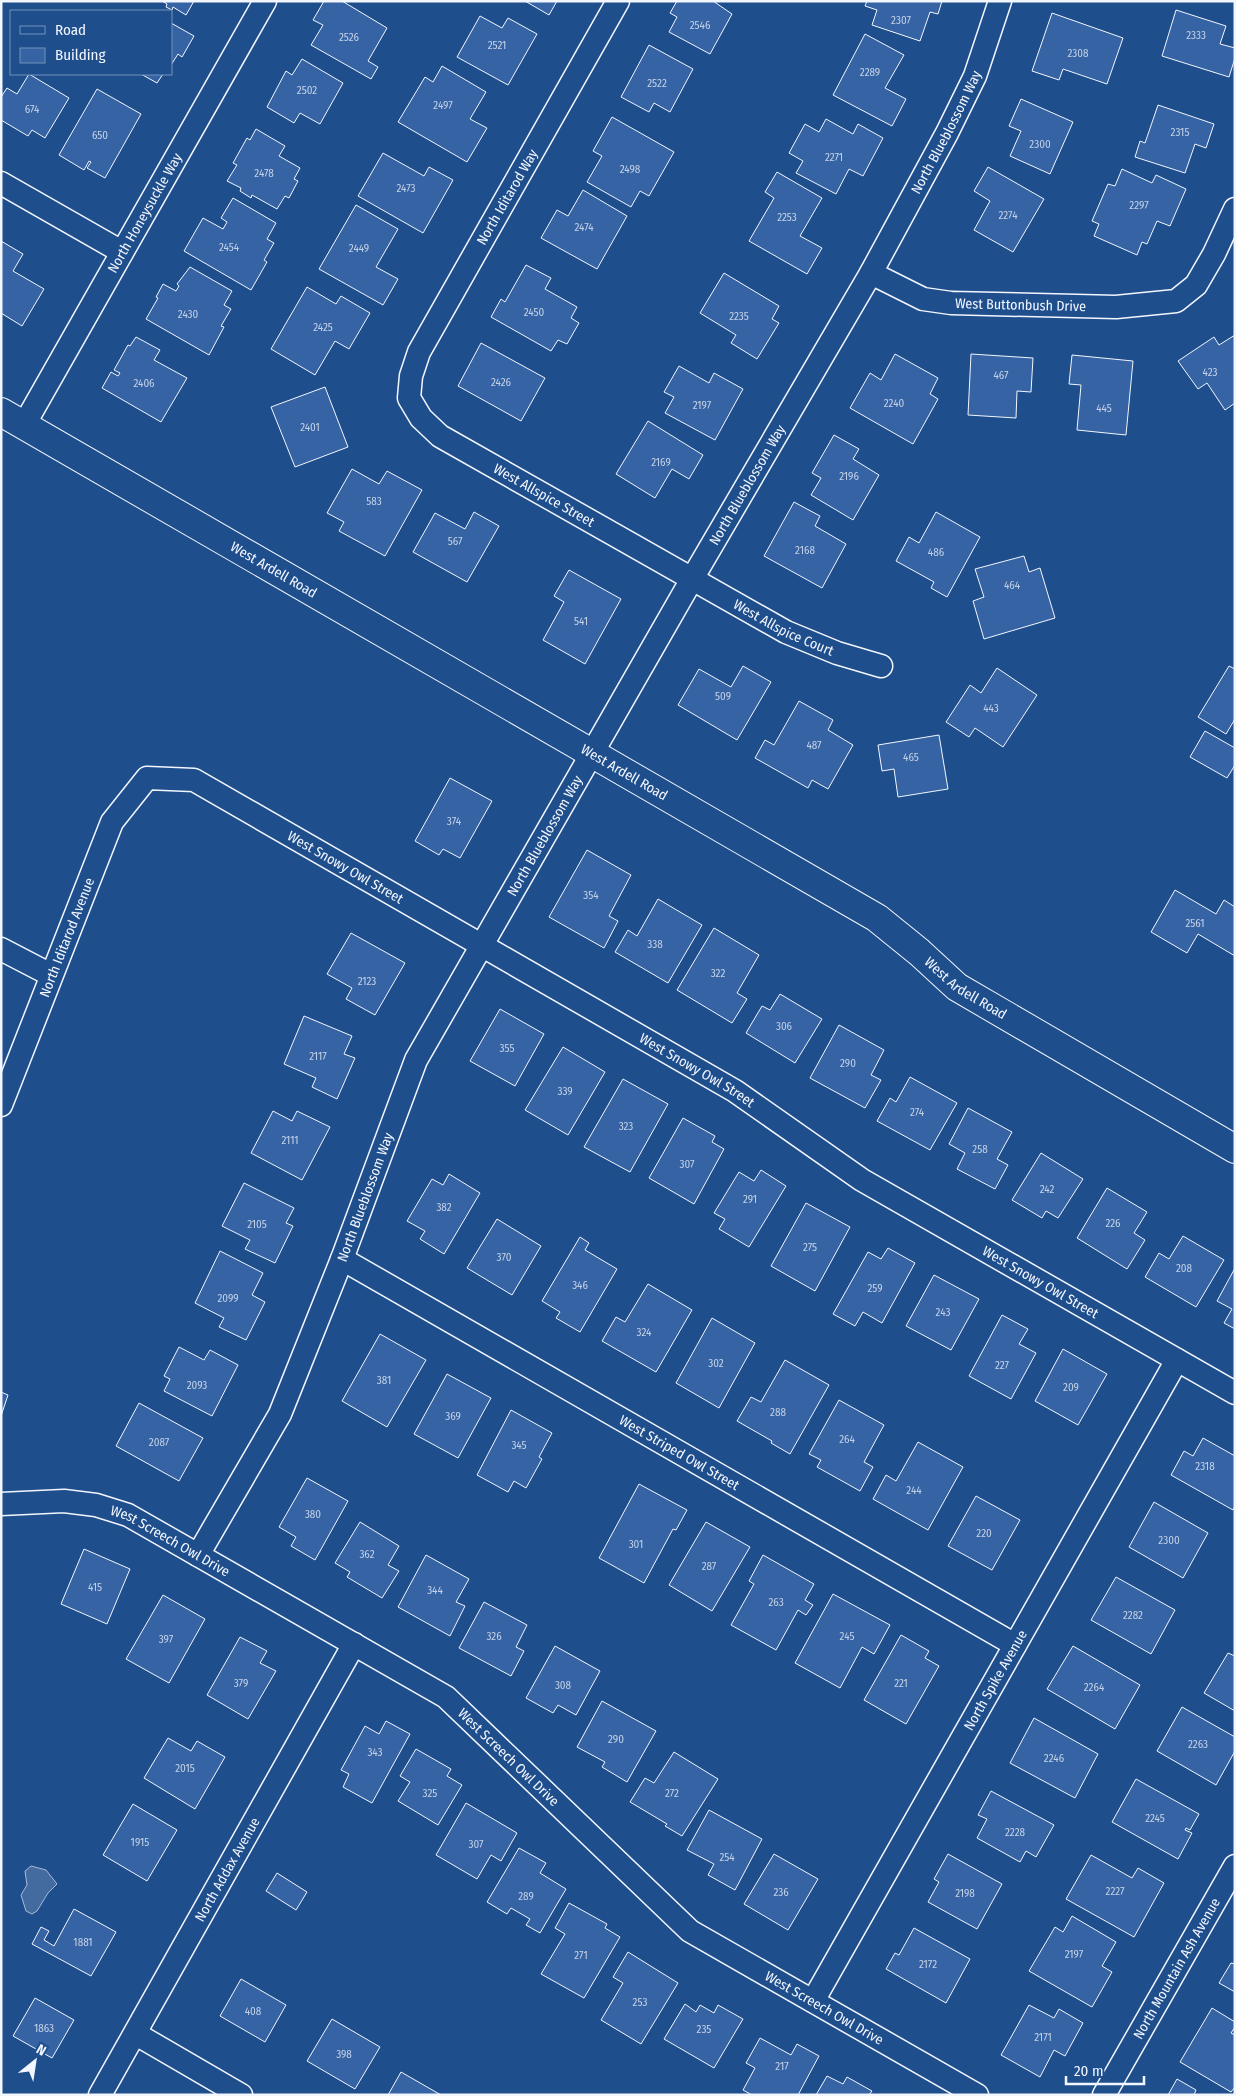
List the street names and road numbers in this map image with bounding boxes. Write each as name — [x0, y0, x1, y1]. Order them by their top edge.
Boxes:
street label: North Blueblossom Way — [908, 68, 985, 197]
street label: North Iditarod Way — [473, 146, 542, 248]
street label: North Honeysuckle Way — [104, 150, 186, 276]
street label: West Buttonbush Drive — [955, 295, 1086, 315]
street label: North Blueblossom Way — [706, 421, 790, 548]
street label: West Allspice Street — [490, 460, 598, 531]
street label: West Ardell Road — [227, 538, 320, 602]
street label: West Allspice Court — [730, 596, 837, 660]
street label: West Ardell Road — [578, 741, 671, 804]
street label: North Blueblossom Way — [504, 772, 587, 899]
street label: West Snowy Owl Street — [284, 828, 407, 908]
street label: North Iditarod Avenue — [36, 875, 98, 1000]
street label: West Ardell Road — [921, 953, 1010, 1023]
street label: West Snowy Owl Street — [636, 1030, 758, 1111]
street label: North Blueblossom Way — [334, 1130, 397, 1264]
street label: West Snowy Owl Street — [979, 1243, 1102, 1322]
street label: West Striped Owl Street — [616, 1412, 743, 1494]
street label: West Screech Owl Drive — [108, 1502, 233, 1580]
street label: North Spike Avenue — [960, 1627, 1031, 1734]
street label: West Screech Owl Drive — [454, 1705, 562, 1810]
street label: North Addax Avenue — [191, 1814, 264, 1925]
street label: North Mountain Ash Avenue — [1130, 1895, 1224, 2042]
street label: West Screech Owl Drive — [762, 1968, 886, 2049]

